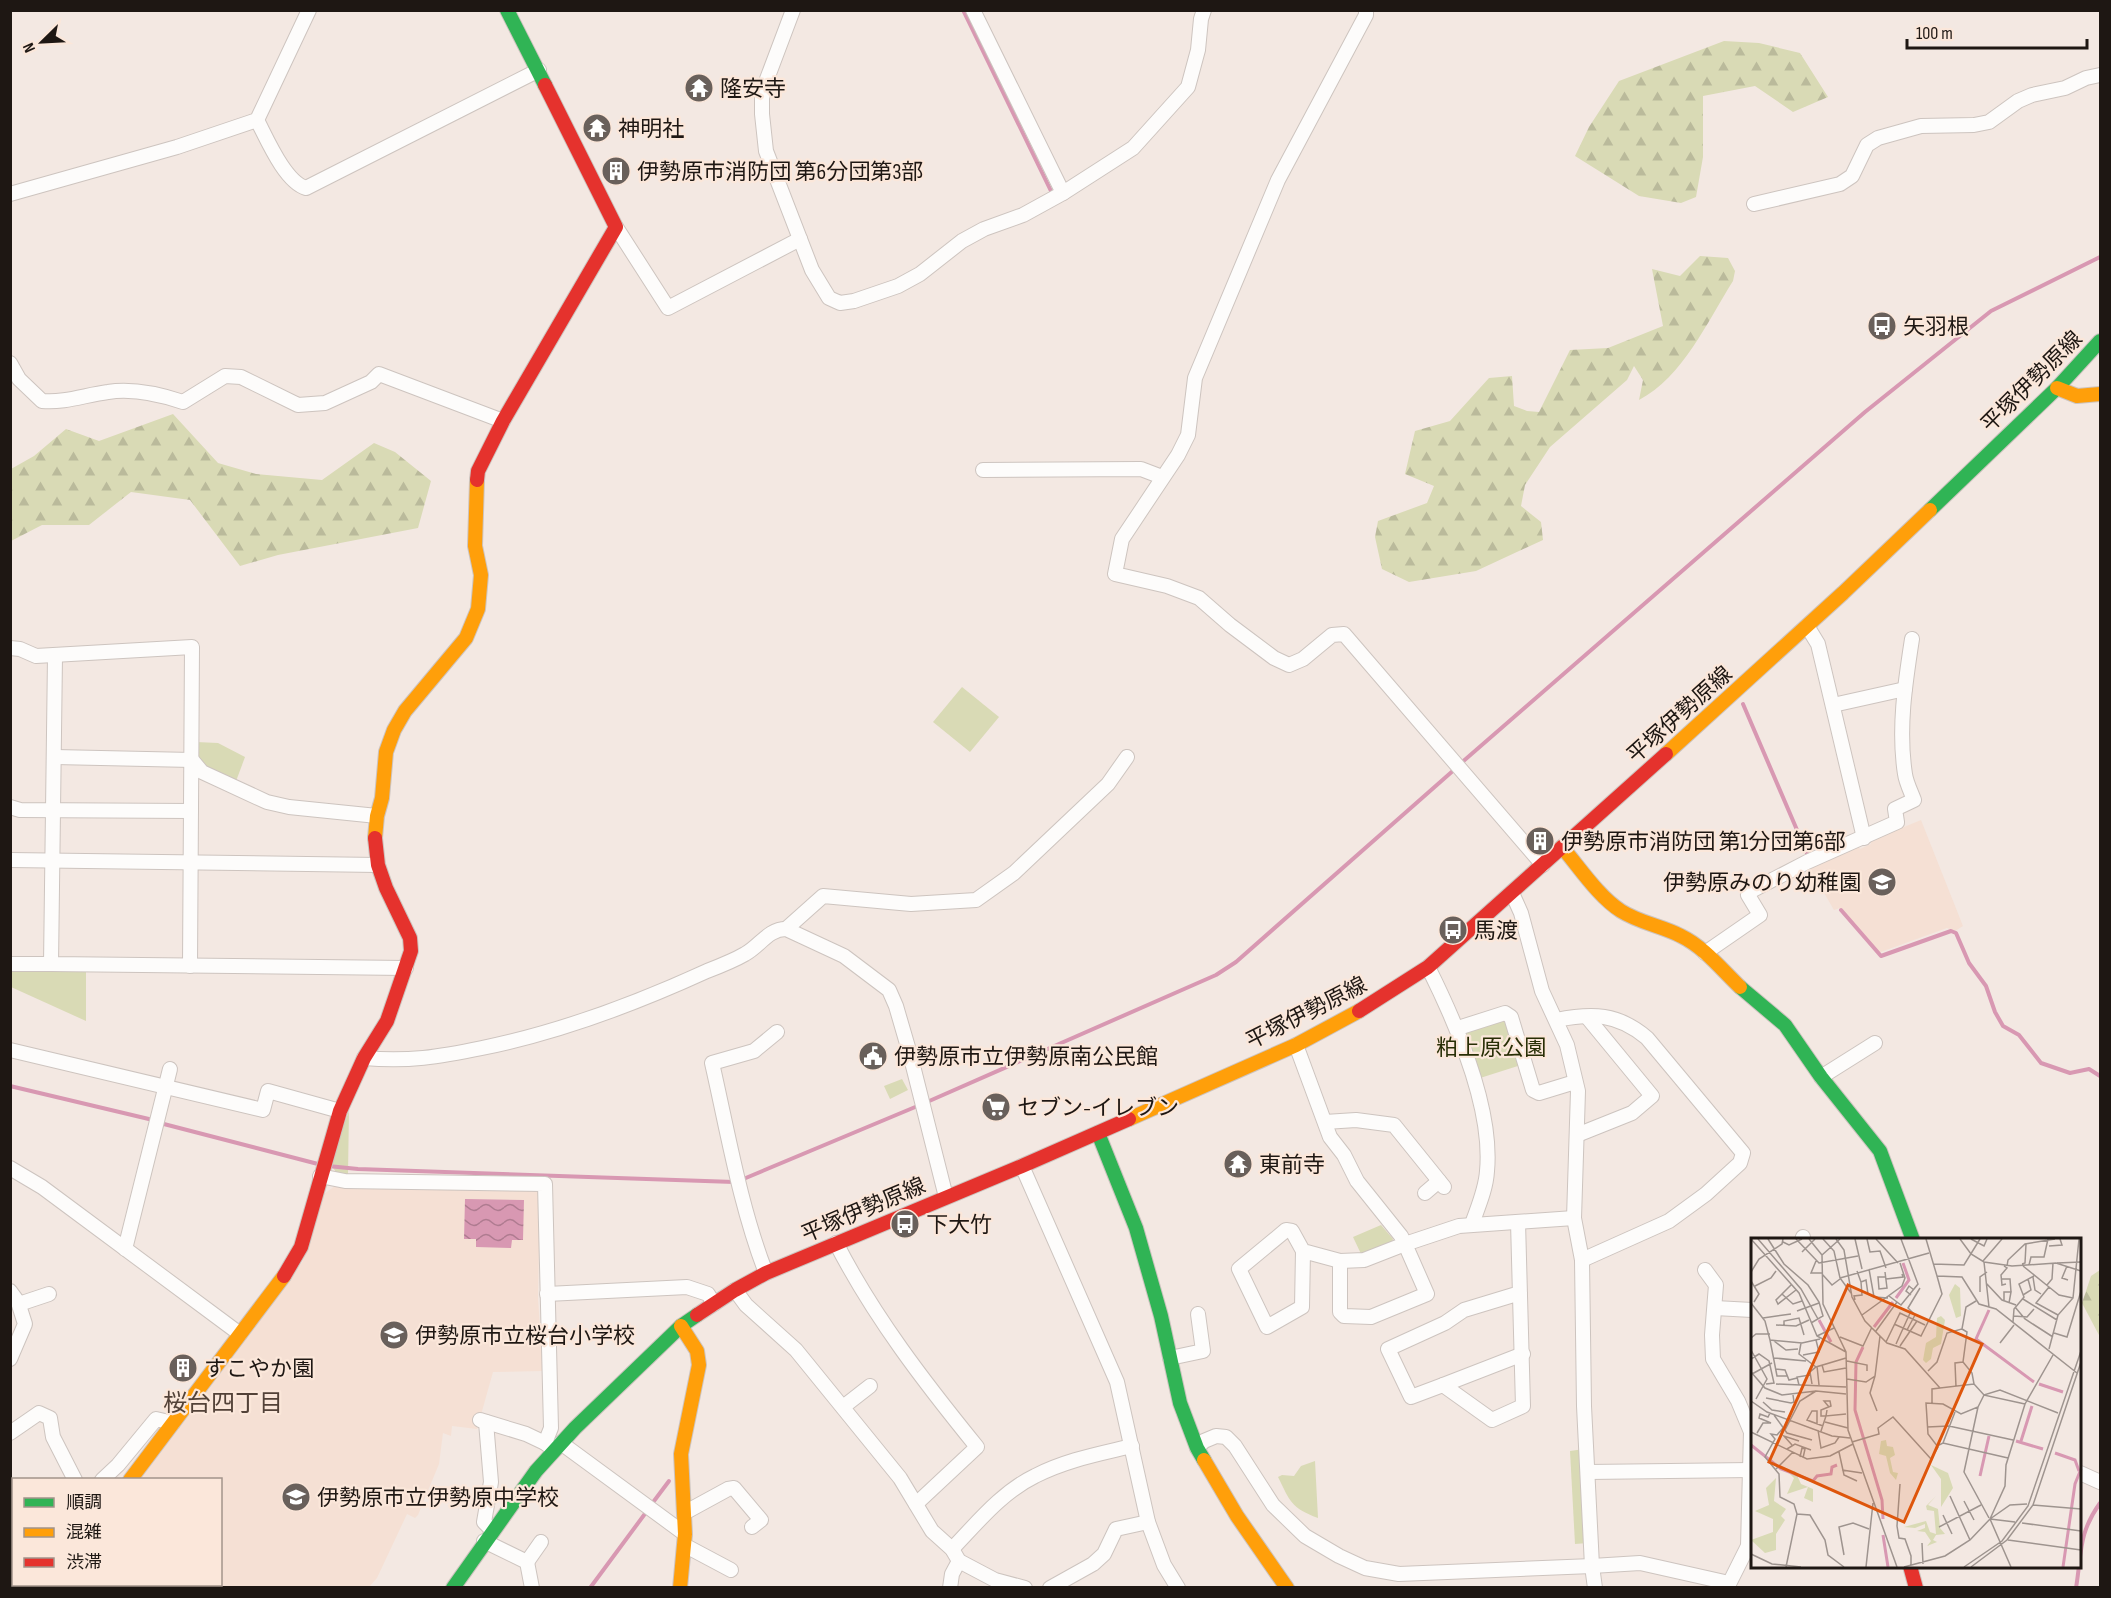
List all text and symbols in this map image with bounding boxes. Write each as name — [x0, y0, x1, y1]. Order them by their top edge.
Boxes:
north arrow — [12, 12, 72, 72]
scale bar — [1907, 12, 2087, 50]
text: 100 m — [1916, 23, 1953, 44]
text: N — [19, 40, 40, 55]
temple icon: 隆安寺 — [683, 72, 715, 104]
place label: 隆安寺 — [720, 76, 786, 103]
temple icon: 神明社 — [581, 112, 613, 144]
place label: 神明社 — [618, 116, 684, 143]
building icon: 伊勢原市消防団 第6分団第3部 — [600, 155, 632, 187]
place label: 伊勢原市消防団 第6分団第3部 — [637, 159, 923, 186]
bus stop icon: 矢羽根 — [1866, 310, 1898, 342]
place label: 矢羽根 — [1903, 314, 1969, 341]
street label: 平塚伊勢原線 — [1976, 326, 2088, 438]
street label: 平塚伊勢原線 — [1622, 661, 1738, 769]
building icon: 伊勢原市消防団 第1分団第6部 — [1524, 825, 1556, 857]
place label: 伊勢原市消防団 第1分団第6部 — [1561, 829, 1846, 856]
school or university icon: 伊勢原みのり幼稚園 — [1866, 866, 1898, 898]
place label: 伊勢原みのり幼稚園 — [1663, 870, 1861, 897]
bus stop icon: 馬渡 — [1437, 914, 1469, 946]
place label: 馬渡 — [1474, 918, 1518, 945]
street label: 平塚伊勢原線 — [1242, 971, 1372, 1055]
park label: 粕上原公園 — [1436, 1035, 1546, 1062]
public building icon: 伊勢原市立伊勢原南公民館 — [857, 1040, 889, 1072]
place label: 伊勢原市立伊勢原南公民館 — [894, 1044, 1158, 1071]
supermarket icon: セブン-イレブン — [980, 1091, 1012, 1123]
place label: セブン-イレブン — [1017, 1095, 1179, 1122]
temple icon: 東前寺 — [1222, 1148, 1254, 1180]
place label: 東前寺 — [1259, 1152, 1325, 1179]
street label: 平塚伊勢原線 — [798, 1172, 930, 1249]
bus stop icon: 下大竹 — [889, 1208, 921, 1240]
place label: 下大竹 — [926, 1212, 992, 1239]
inset map — [1751, 1238, 2081, 1568]
school or university icon: 伊勢原市立桜台小学校 — [378, 1319, 410, 1351]
place label: 伊勢原市立桜台小学校 — [415, 1323, 635, 1350]
building icon: すこやか園 — [167, 1352, 199, 1384]
place label: すこやか園 — [204, 1356, 314, 1383]
district label: 桜台四丁目 — [163, 1389, 283, 1418]
legend — [12, 1478, 222, 1586]
school or university icon: 伊勢原市立伊勢原中学校 — [280, 1481, 312, 1513]
place label: 伊勢原市立伊勢原中学校 — [317, 1485, 559, 1512]
text: 順調 — [66, 1492, 102, 1513]
text: 混雑 — [66, 1522, 102, 1543]
text: 渋滞 — [66, 1552, 102, 1573]

